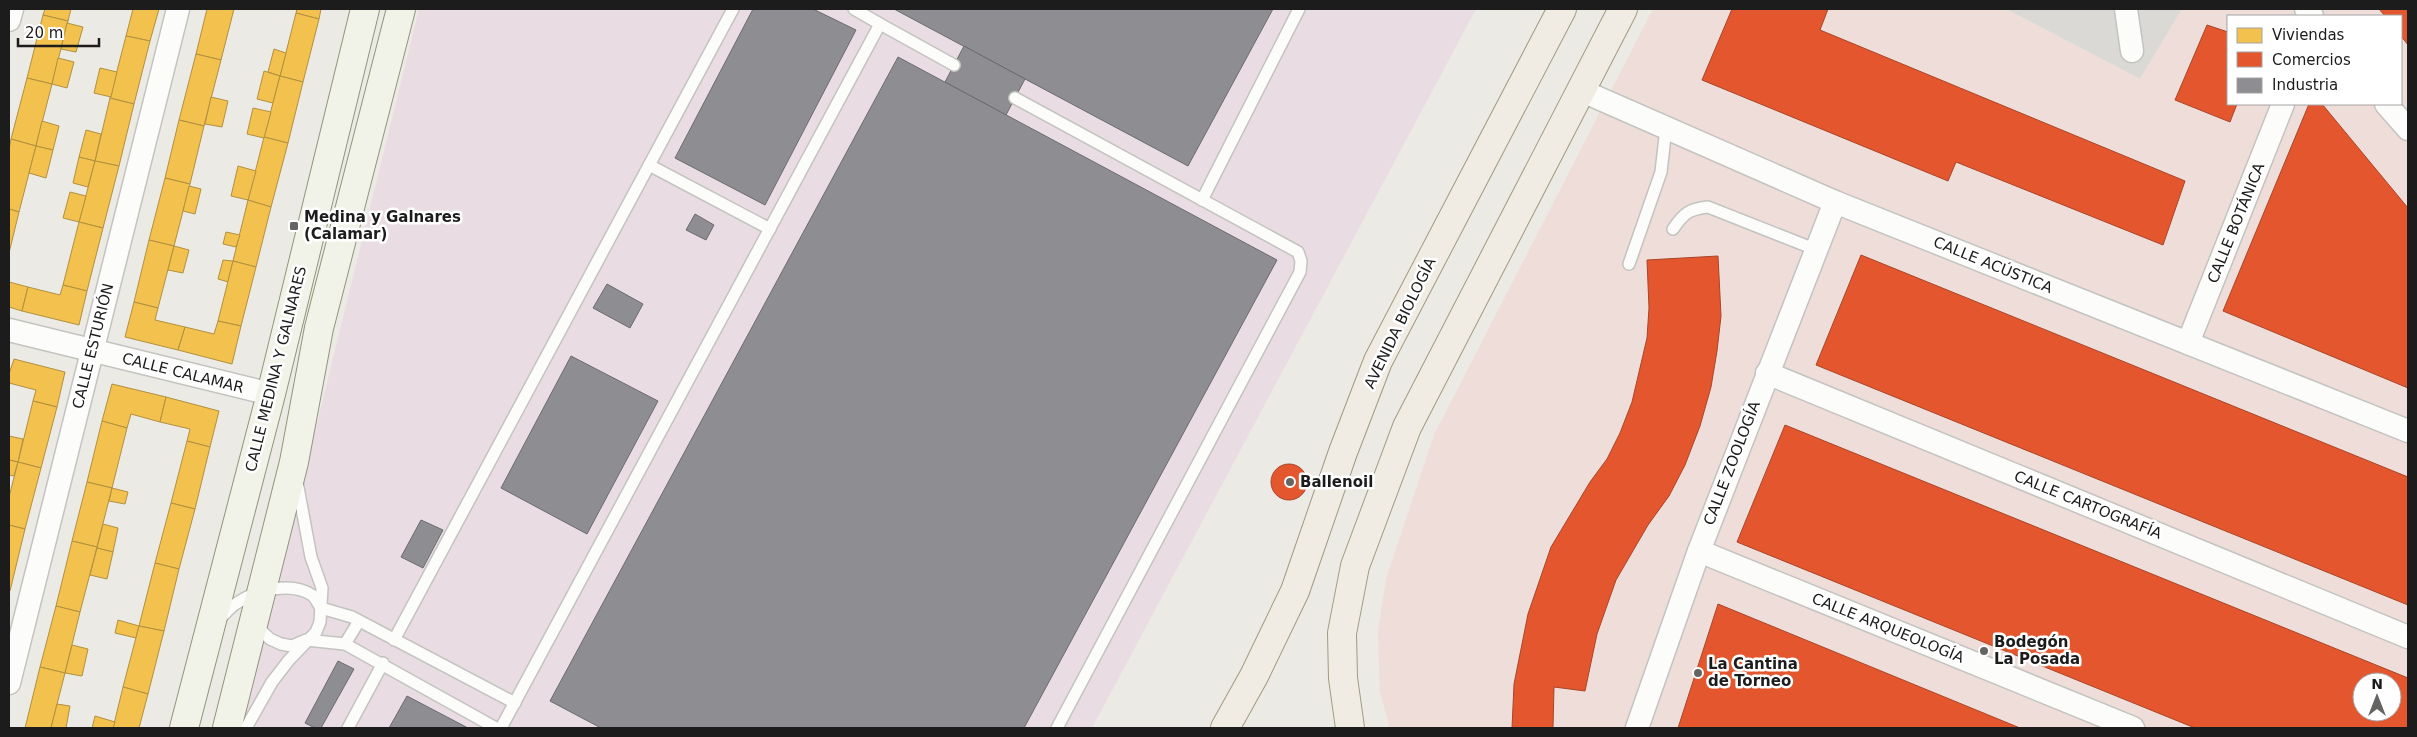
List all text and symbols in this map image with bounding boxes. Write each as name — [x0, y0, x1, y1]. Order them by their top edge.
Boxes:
scale bar — [18, 15, 99, 47]
legend — [2227, 15, 2402, 105]
text: 20 m — [25, 24, 63, 42]
text: Viviendas — [2272, 26, 2345, 44]
text: Comercios — [2272, 51, 2351, 69]
text: Industria — [2272, 76, 2338, 94]
street label: CALLE BOTÁNICA — [2203, 159, 2269, 286]
place label: Medina y Galnares (Calamar) — [304, 208, 461, 243]
marker: Medina y Galnares (Calamar) — [288, 220, 300, 232]
street label: CALLE ACÚSTICA — [1931, 232, 2056, 297]
street label: AVENIDA BIOLOGÍA — [1360, 253, 1440, 391]
street label: CALLE MEDINA Y GALNARES — [242, 264, 310, 474]
street label: CALLE ESTURIÓN — [68, 281, 117, 411]
street label: CALLE CALAMAR — [120, 349, 246, 397]
street label: CALLE ZOOLOGÍA — [1699, 397, 1764, 528]
street label: CALLE CARTOGRAFÍA — [2011, 466, 2166, 543]
place label: Ballenoil — [1300, 473, 1373, 491]
marker: Ballenoil — [1284, 476, 1296, 488]
street label: CALLE ARQUEOLOGÍA — [1809, 588, 1968, 667]
place label: Bodegón La Posada — [1994, 633, 2080, 668]
marker: Bodegón La Posada — [1978, 645, 1990, 657]
place label: La Cantina de Torneo — [1708, 655, 1798, 690]
marker: La Cantina de Torneo — [1692, 667, 1704, 679]
north arrow — [2352, 672, 2402, 722]
text: N — [2371, 676, 2383, 692]

